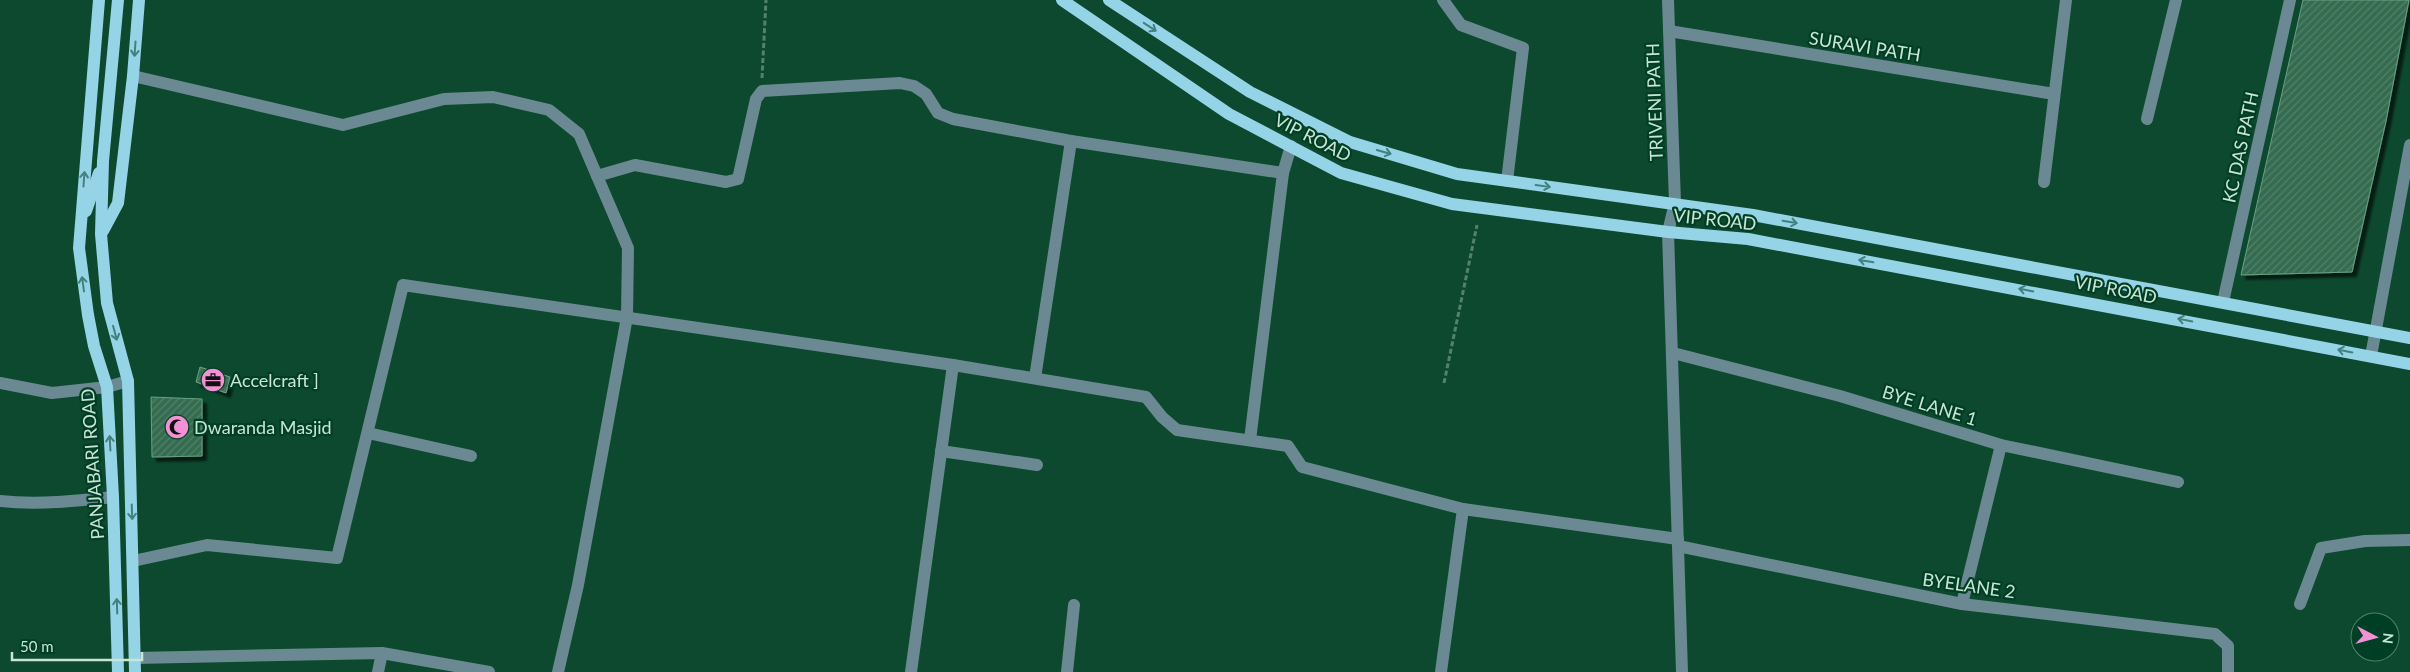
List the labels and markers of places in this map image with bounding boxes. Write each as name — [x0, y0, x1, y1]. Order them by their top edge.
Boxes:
office icon: Accelcraft ] — [200, 367, 226, 393]
place label: Accelcraft ] — [230, 369, 319, 391]
mosque icon: Dwaranda Masjid — [164, 414, 190, 440]
place label: Dwaranda Masjid — [194, 416, 332, 438]

